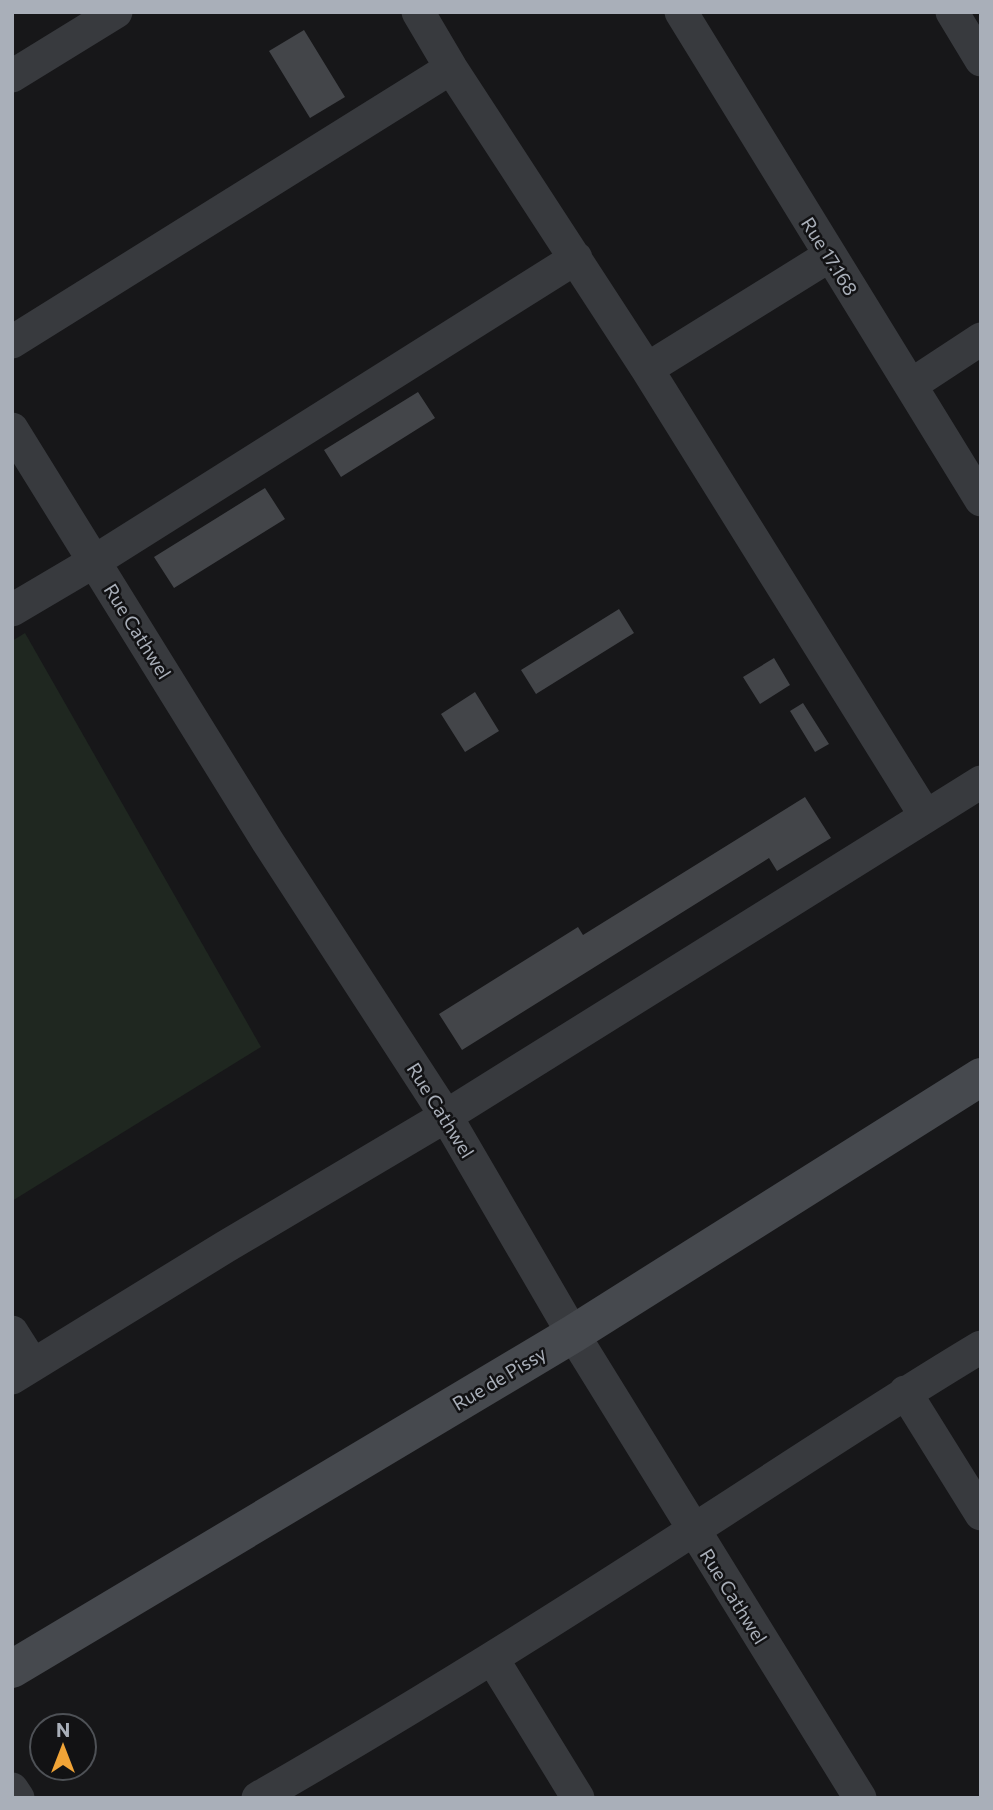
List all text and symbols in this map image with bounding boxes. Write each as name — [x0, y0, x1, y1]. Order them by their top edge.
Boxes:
street label: Rue 17.168 — [797, 213, 863, 299]
street label: Rue Cathwel — [100, 579, 176, 683]
street label: Rue Cathwel — [403, 1058, 479, 1162]
street label: Rue de Pissy — [448, 1341, 550, 1415]
street label: Rue Cathwel — [696, 1544, 772, 1648]
north arrow — [28, 1712, 98, 1782]
text: N — [56, 1718, 70, 1741]

